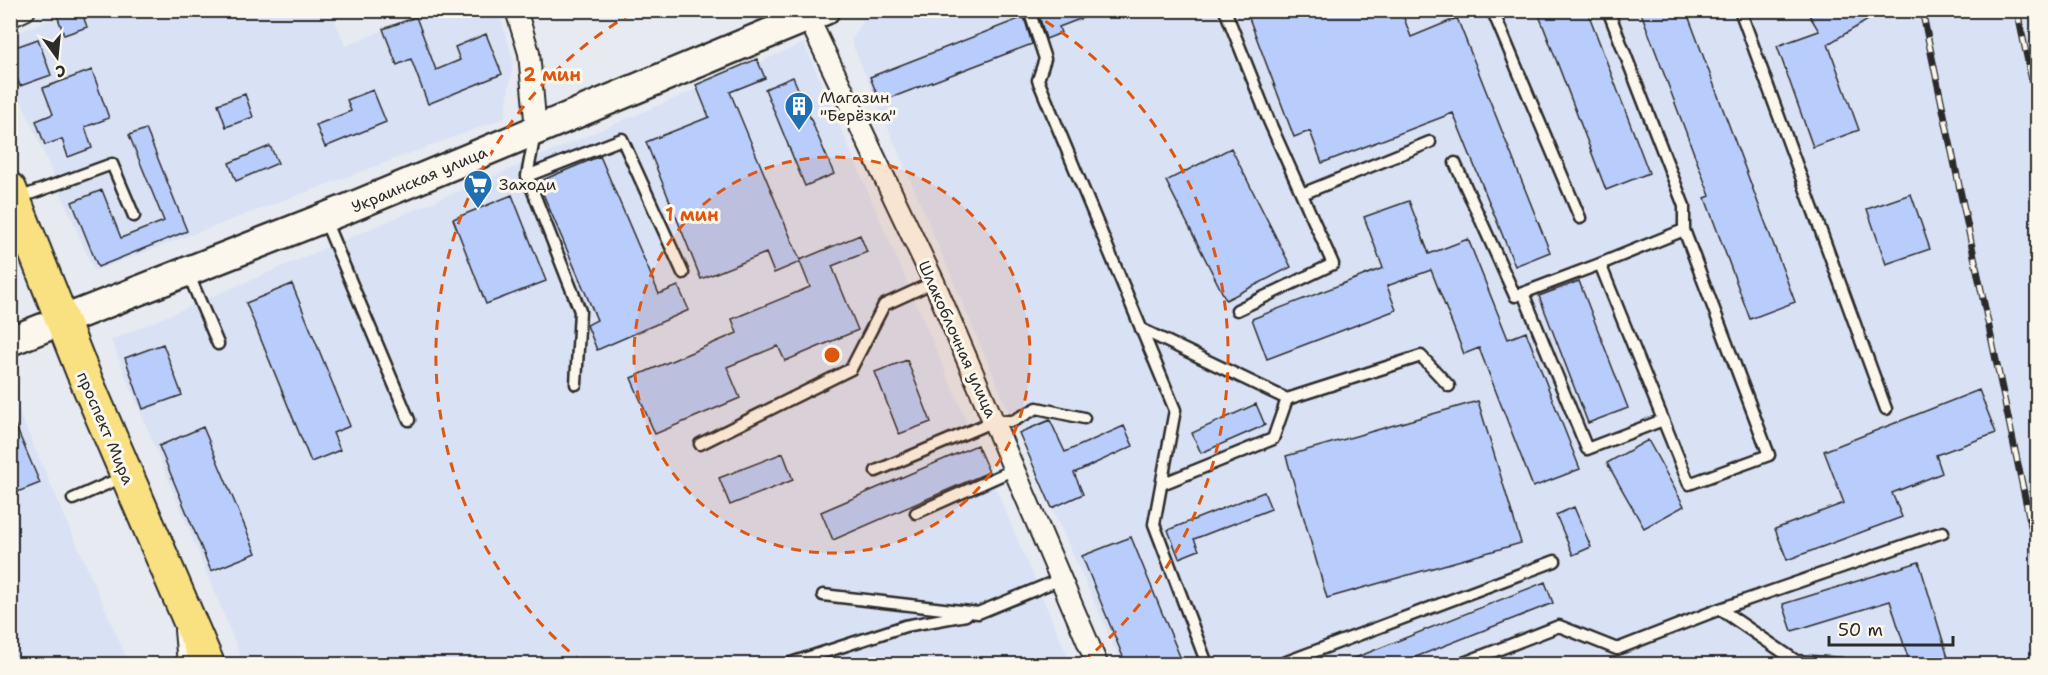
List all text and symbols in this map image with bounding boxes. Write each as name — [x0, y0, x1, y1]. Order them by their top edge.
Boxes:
north arrow — [27, 27, 87, 87]
text: С — [53, 60, 68, 82]
text: 2 мин — [523, 63, 581, 87]
place label: Магазин "Берёзка" — [820, 87, 896, 126]
building icon: Магазин "Берёзка" — [783, 90, 815, 132]
street label: Украинская улица — [348, 141, 490, 218]
supermarket icon: Заходи — [462, 168, 494, 210]
place label: Заходи — [499, 174, 556, 195]
text: 1 мин — [665, 203, 719, 227]
street label: Шлакоблочная улица — [913, 257, 1002, 421]
centre of rings — [822, 345, 842, 365]
street label: проспект Мира — [72, 368, 139, 488]
scale bar — [1829, 609, 1954, 647]
text: 50 m — [1838, 618, 1883, 642]

